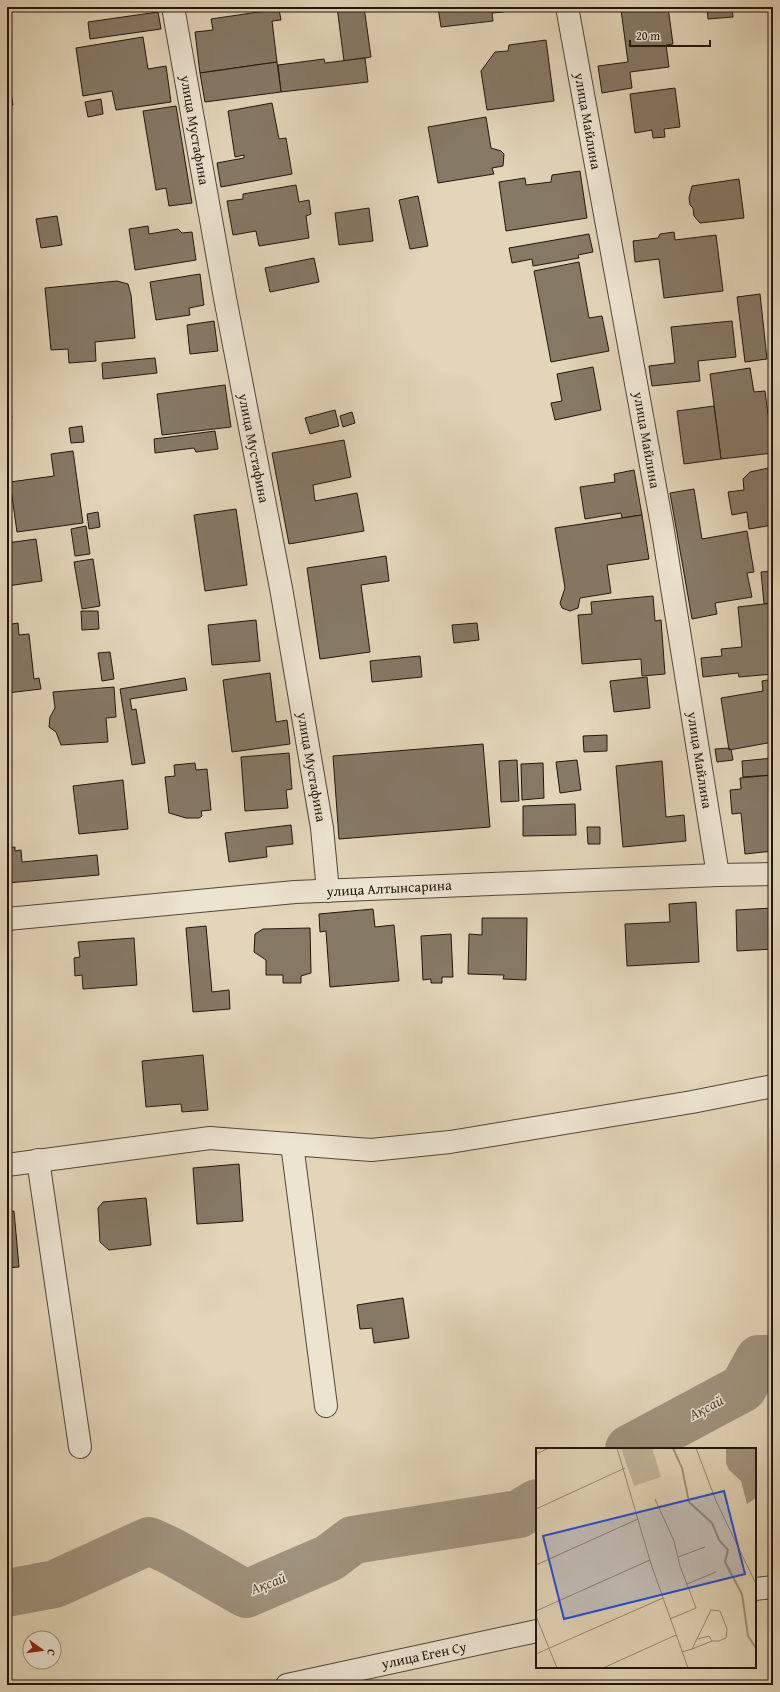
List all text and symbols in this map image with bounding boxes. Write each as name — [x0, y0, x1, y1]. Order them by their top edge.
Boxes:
scale bar — [630, 22, 710, 48]
text: 20 m — [636, 27, 660, 44]
street label: улица Майлина — [569, 70, 606, 171]
street label: улица Мустафина — [175, 73, 215, 187]
street label: улица Майлина — [628, 389, 665, 490]
street label: улица Мустафина — [233, 391, 274, 505]
street label: улица Майлина — [682, 709, 718, 810]
street label: улица Мустафина — [292, 710, 332, 824]
street label: улица Алтынсарина — [325, 875, 452, 901]
water label: Ақсай — [684, 1389, 727, 1425]
inset map — [536, 1448, 756, 1668]
water label: Ақсай — [246, 1567, 289, 1600]
north arrow — [22, 1630, 62, 1670]
street label: улица Еген Су — [379, 1636, 468, 1674]
text: С — [43, 1647, 60, 1657]

